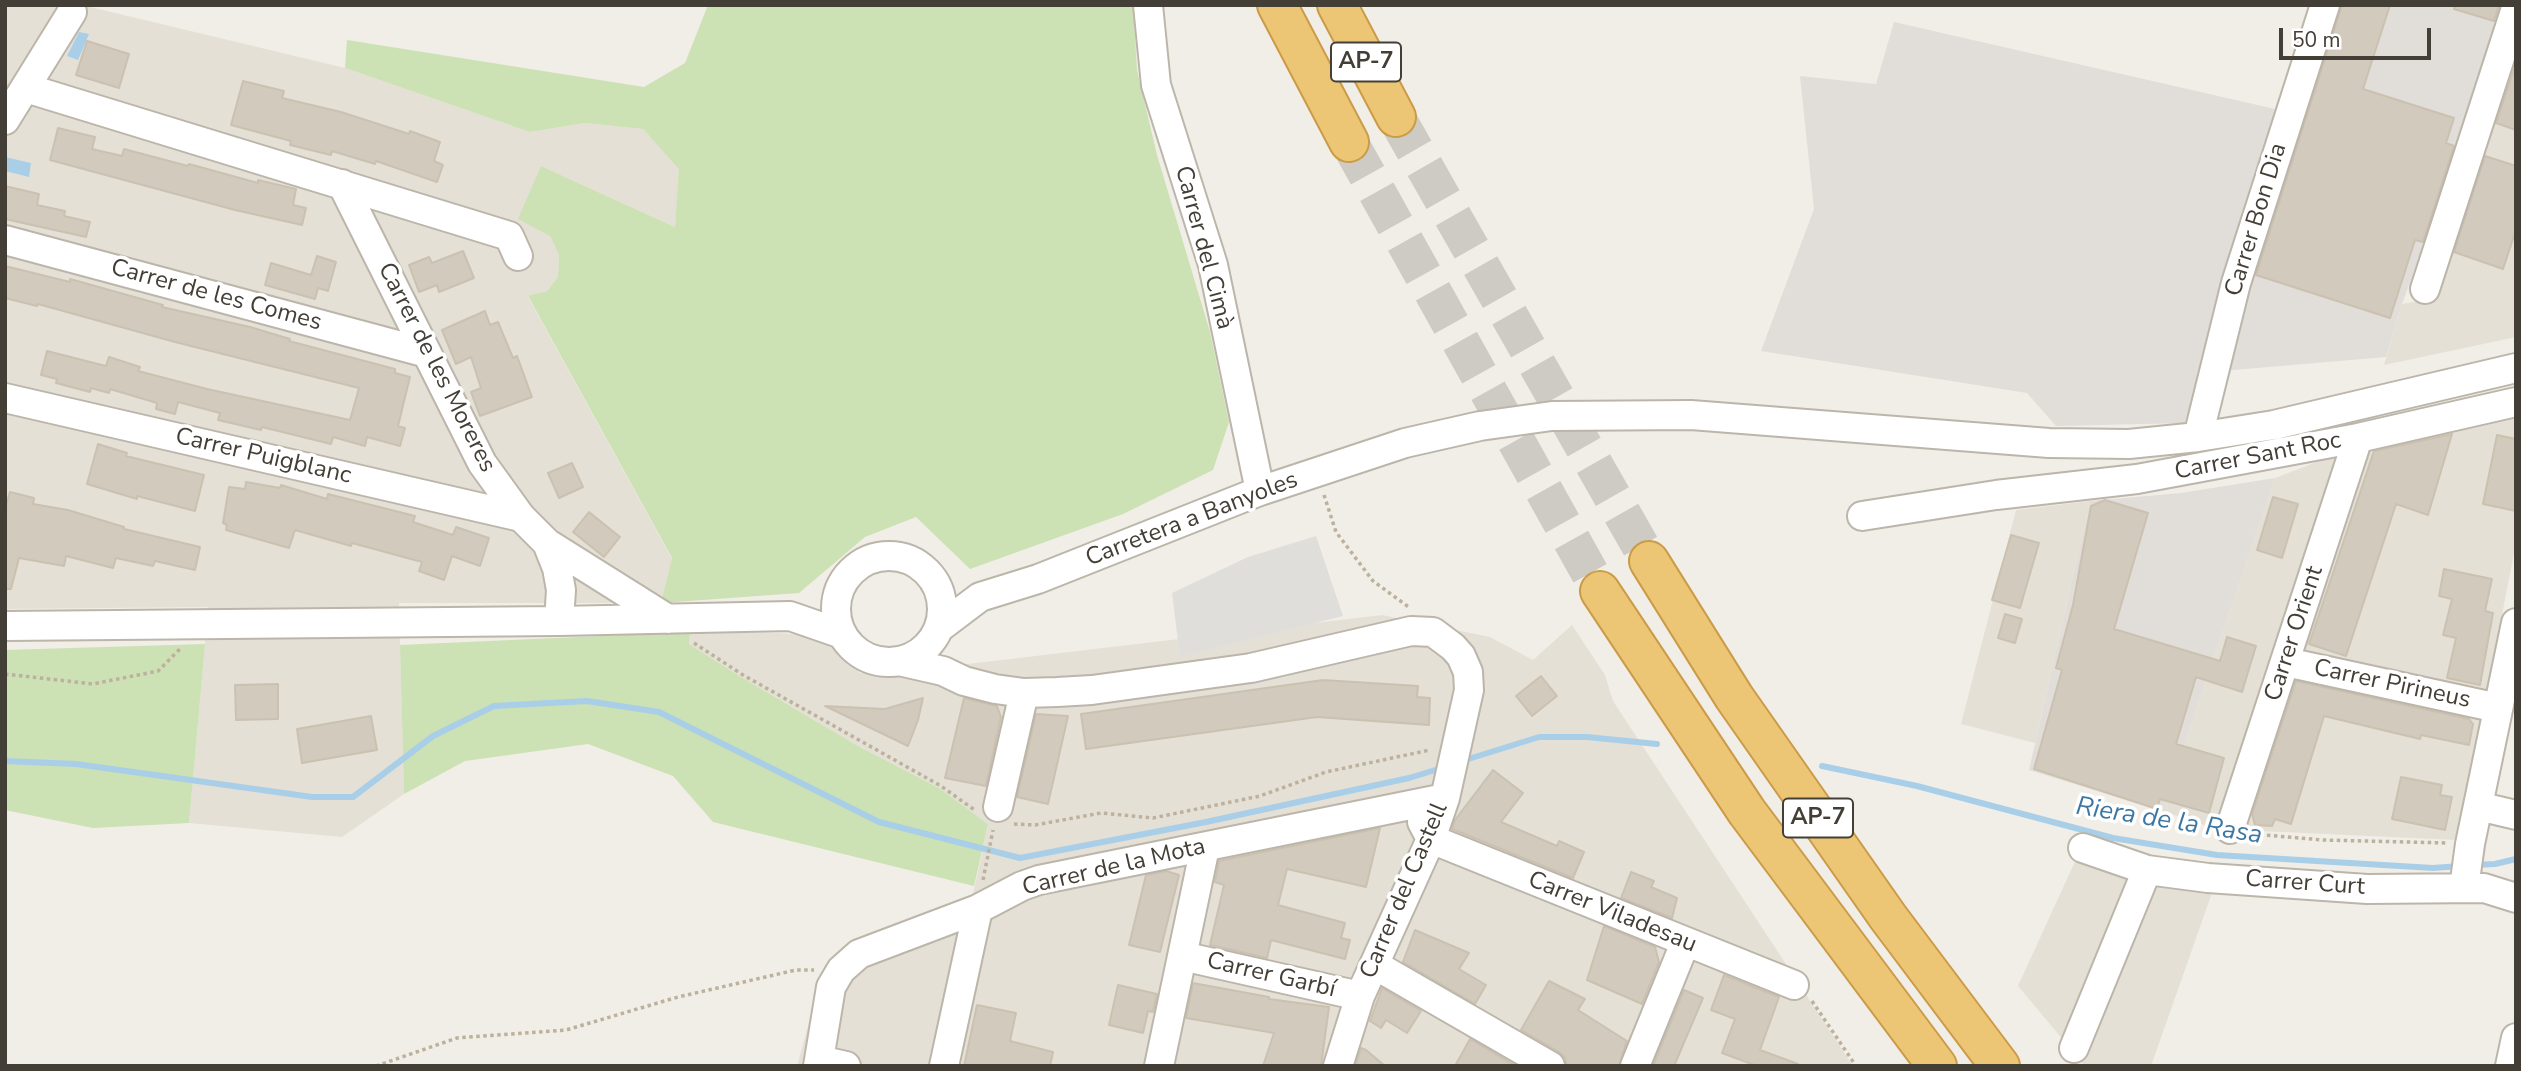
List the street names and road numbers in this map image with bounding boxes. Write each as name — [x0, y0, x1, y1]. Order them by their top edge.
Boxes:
road number: AP-7 — [1331, 43, 1401, 82]
street label: Carrer Bon Dia — [2220, 140, 2294, 300]
street label: Carrer del Cimà — [1167, 163, 1239, 333]
street label: Carrer de les Comes — [107, 254, 325, 338]
street label: Carrer de les Moreres — [371, 258, 501, 478]
street label: Carrer Puigblanc — [172, 423, 354, 491]
street label: Carrer Sant Roc — [2172, 427, 2344, 487]
street label: Carretera a Banyoles — [1082, 466, 1302, 574]
street label: Carrer Orient — [2260, 563, 2330, 705]
street label: Carrer Pirineus — [2311, 654, 2473, 716]
road number: AP-7 — [1783, 798, 1853, 838]
street label: Carrer del Castell — [1355, 799, 1455, 983]
street label: Carrer de la Mota — [1020, 833, 1208, 903]
street label: Carrer Curt — [2244, 865, 2366, 903]
street label: Carrer Viladesau — [1523, 866, 1701, 960]
street label: Carrer Garbí — [1204, 947, 1338, 1005]

